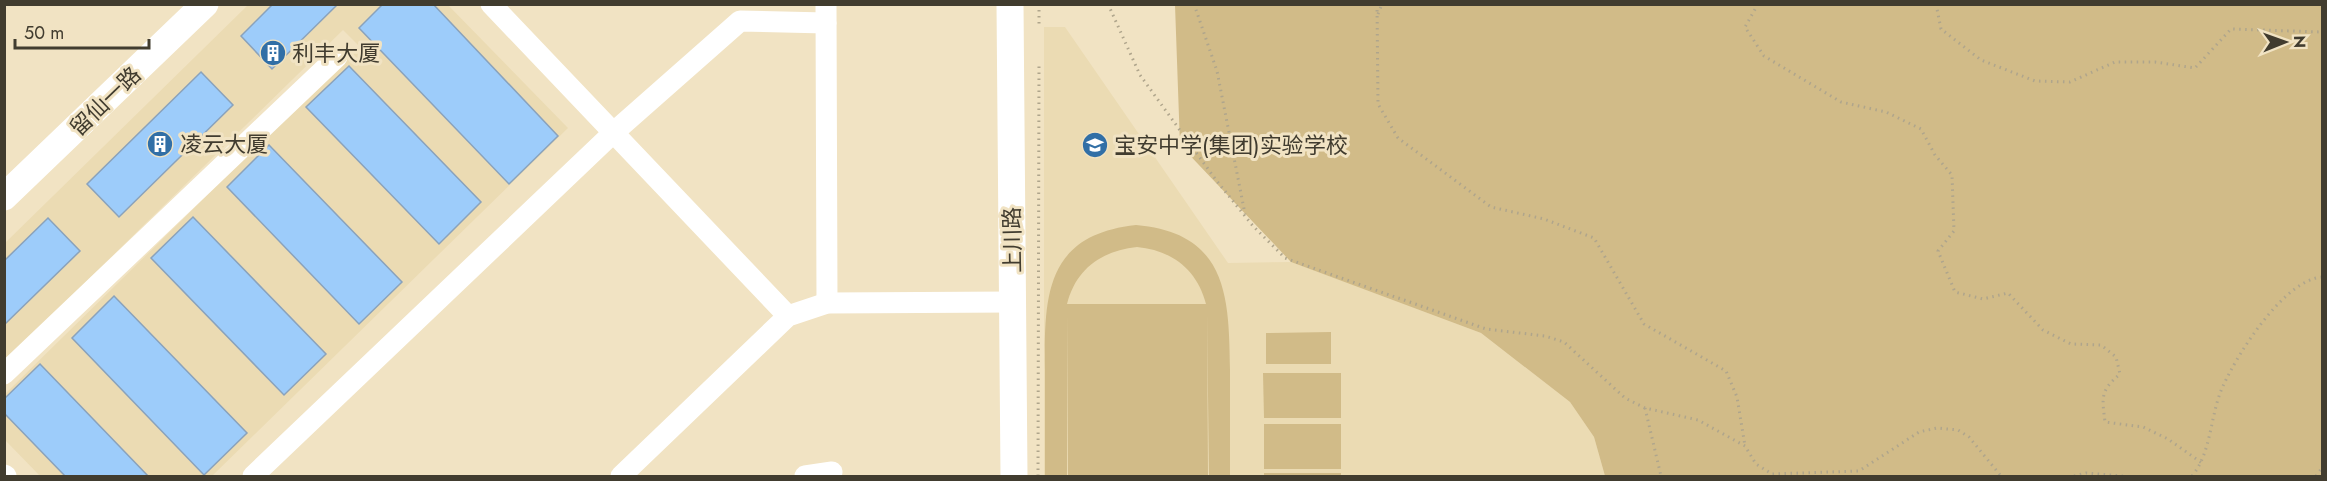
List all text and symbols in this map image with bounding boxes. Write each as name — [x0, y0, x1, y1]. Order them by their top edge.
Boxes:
scale bar — [15, 12, 148, 50]
north arrow — [2255, 12, 2315, 72]
text: 50 m — [24, 20, 64, 46]
text: N — [2288, 35, 2311, 48]
place label: 利丰大厦 — [292, 37, 380, 69]
building icon: 利丰大厦 — [258, 38, 288, 68]
street label: 留仙一路 — [62, 59, 148, 143]
place label: 凌云大厦 — [180, 128, 268, 160]
building icon: 凌云大厦 — [145, 129, 175, 159]
place label: 宝安中学(集团)实验学校 — [1114, 129, 1348, 161]
school or university icon: 宝安中学(集团)实验学校 — [1080, 130, 1110, 160]
street label: 上川路 — [995, 207, 1029, 273]

